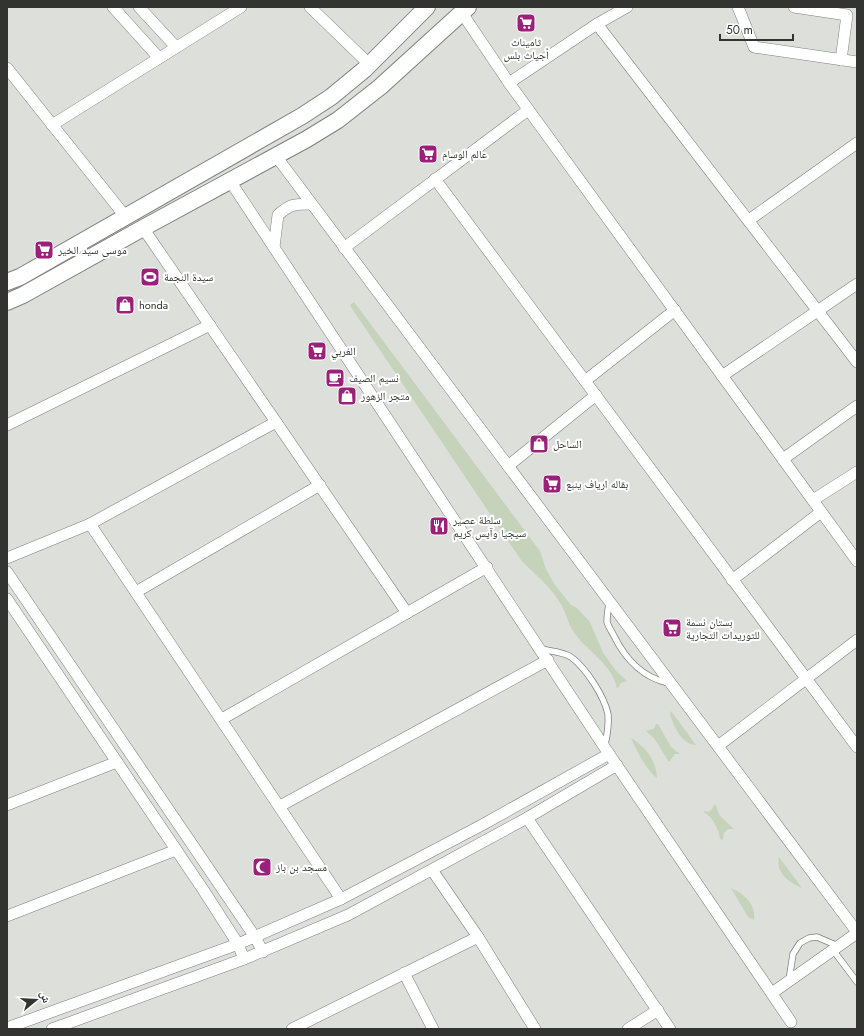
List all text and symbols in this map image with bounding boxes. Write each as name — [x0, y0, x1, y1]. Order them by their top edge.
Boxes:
supermarket icon: ثاميناث أجياث بلس — [515, 12, 537, 34]
scale bar — [720, 16, 793, 42]
text: 50 m — [726, 21, 753, 39]
place label: ثاميناث أجياث بلس — [503, 34, 549, 63]
supermarket icon: عالم الوسام — [417, 143, 439, 165]
place label: عالم الوسام — [442, 146, 488, 162]
supermarket icon: موسى سيد الخير — [33, 239, 55, 261]
place label: موسى سيد الخير — [57, 242, 127, 258]
sports icon: سيدة النجمة — [139, 266, 161, 288]
place label: سيدة النجمة — [164, 269, 213, 285]
shop icon: honda — [114, 294, 136, 316]
place label: honda — [139, 297, 168, 313]
supermarket icon: الغربي — [306, 340, 328, 362]
place label: الغربي — [331, 343, 356, 360]
cafe icon: نسيم الصيف — [324, 367, 346, 389]
place label: نسيم الصيف — [349, 370, 399, 386]
shop icon: متجر الزهور — [336, 385, 358, 407]
place label: متجر الزهور — [360, 388, 409, 404]
shop icon: الساحل — [528, 433, 550, 455]
place label: الساحل — [553, 436, 582, 452]
supermarket icon: بقاله ارياف ينبع — [541, 473, 563, 495]
place label: بقاله ارياف ينبع — [566, 476, 628, 492]
place label: سلطة عصير سيجيا وآيس كريم — [452, 512, 526, 541]
restaurant icon: سلطة عصير سيجيا وآيس كريم — [428, 515, 450, 537]
place label: بستان نسمة للتوريدات التجارية — [686, 614, 760, 643]
supermarket icon: بستان نسمة للتوريدات التجارية — [661, 617, 683, 639]
mosque icon: مسجد بن باز — [251, 856, 273, 878]
place label: مسجد بن باز — [275, 859, 327, 875]
north arrow — [16, 980, 56, 1020]
text: ش — [36, 989, 55, 1005]

